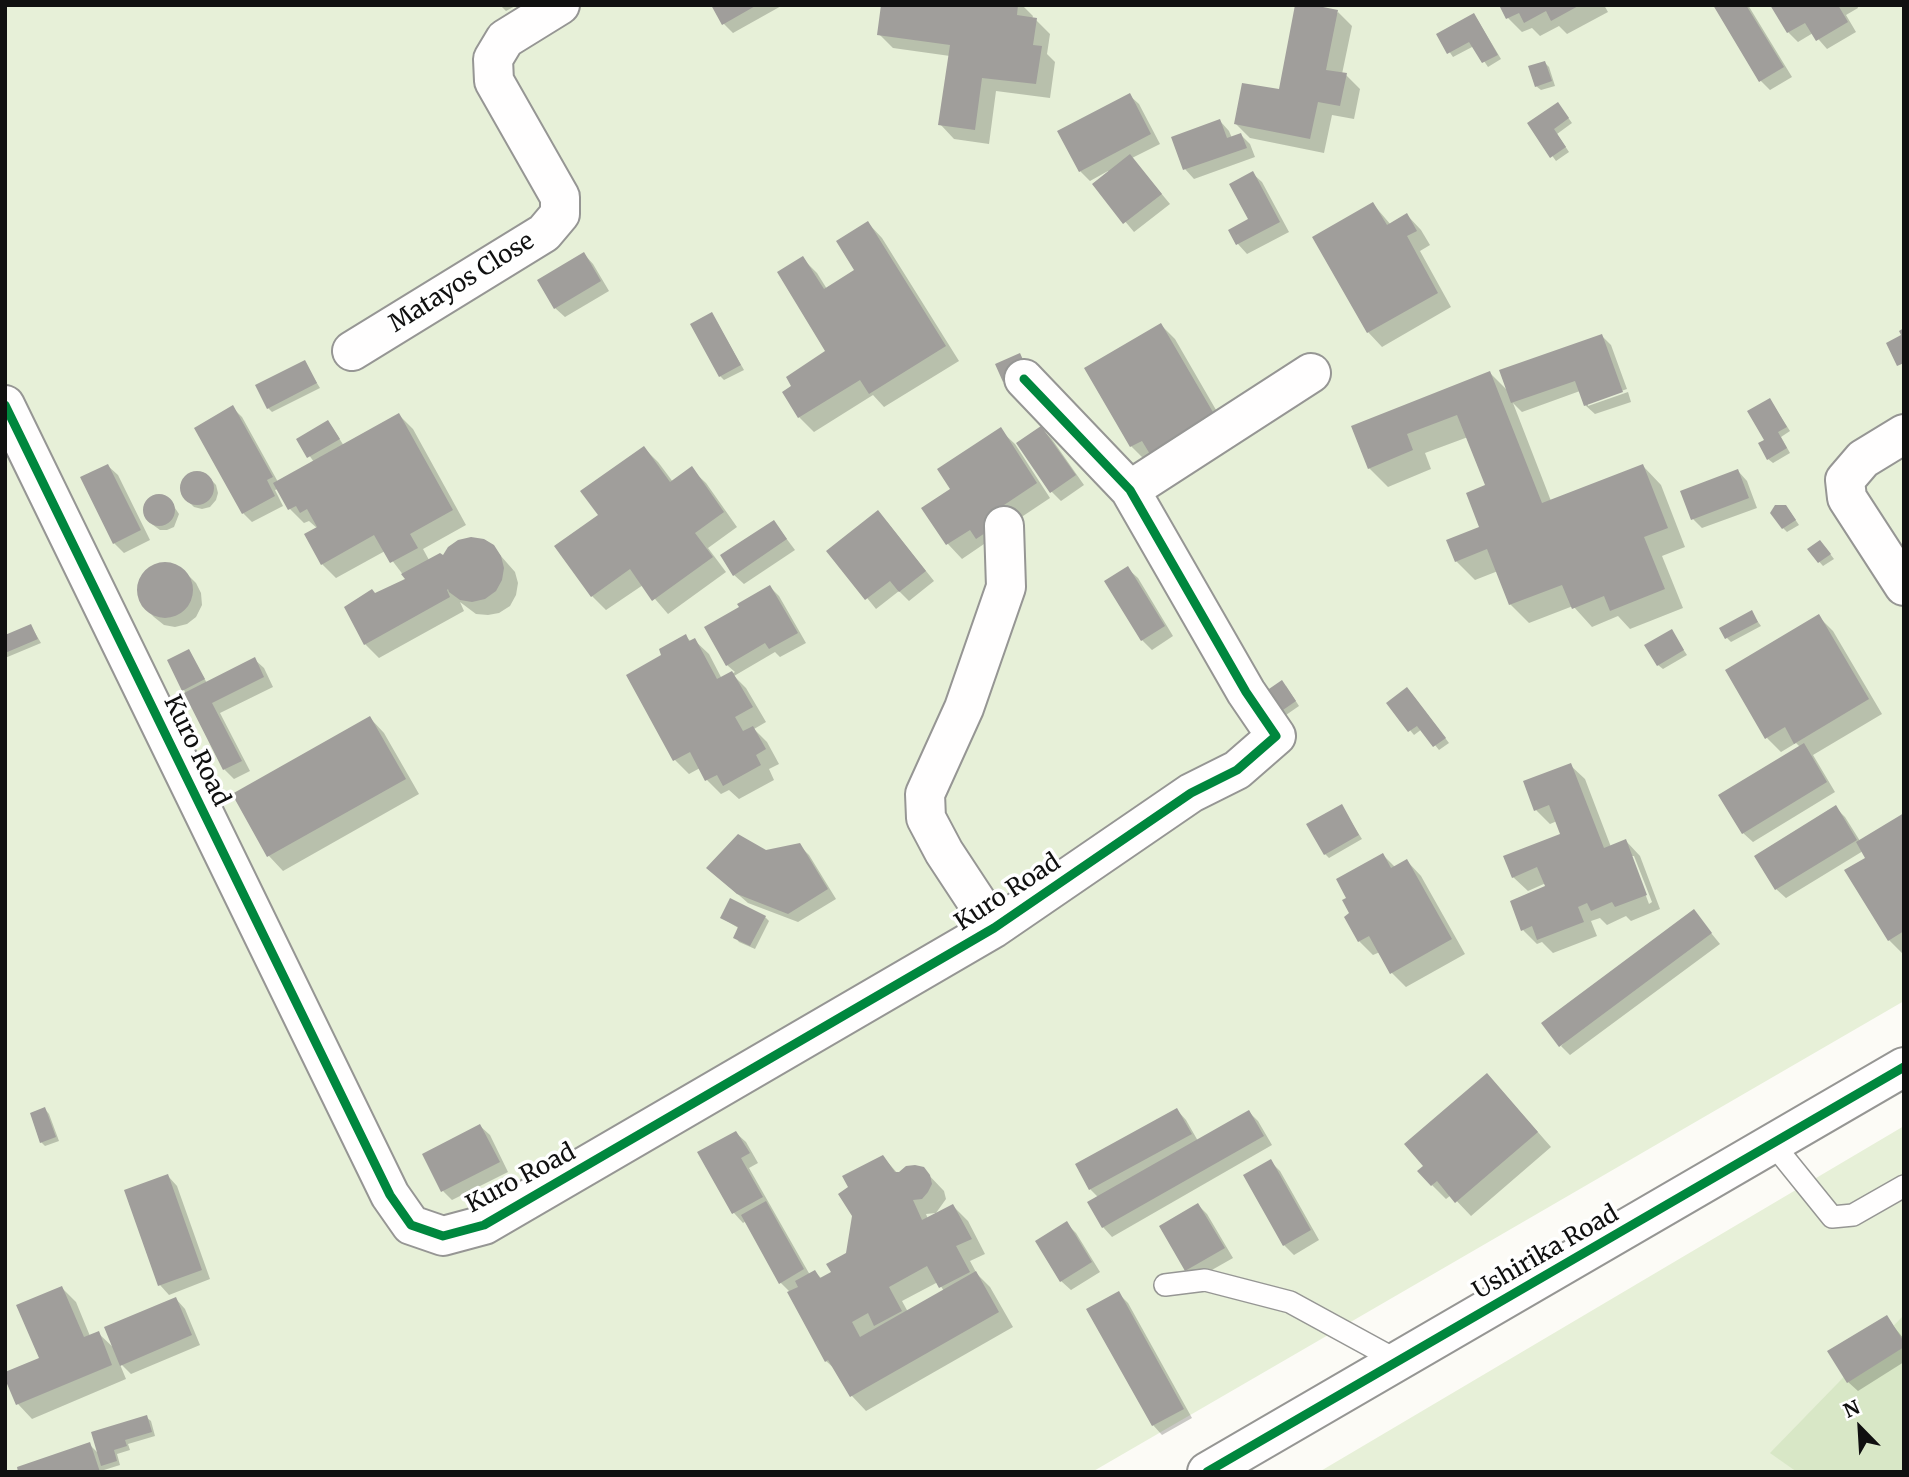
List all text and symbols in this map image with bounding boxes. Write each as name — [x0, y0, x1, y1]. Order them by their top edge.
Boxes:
street label: Matayos Close — [384, 227, 540, 339]
street label: Kuro Road — [157, 691, 235, 811]
street label: Kuro Road — [950, 848, 1066, 938]
street label: Kuro Road — [461, 1138, 581, 1220]
street label: Ushirika Road — [1468, 1200, 1624, 1306]
north arrow — [1825, 1393, 1895, 1463]
text: N — [1840, 1395, 1863, 1423]

